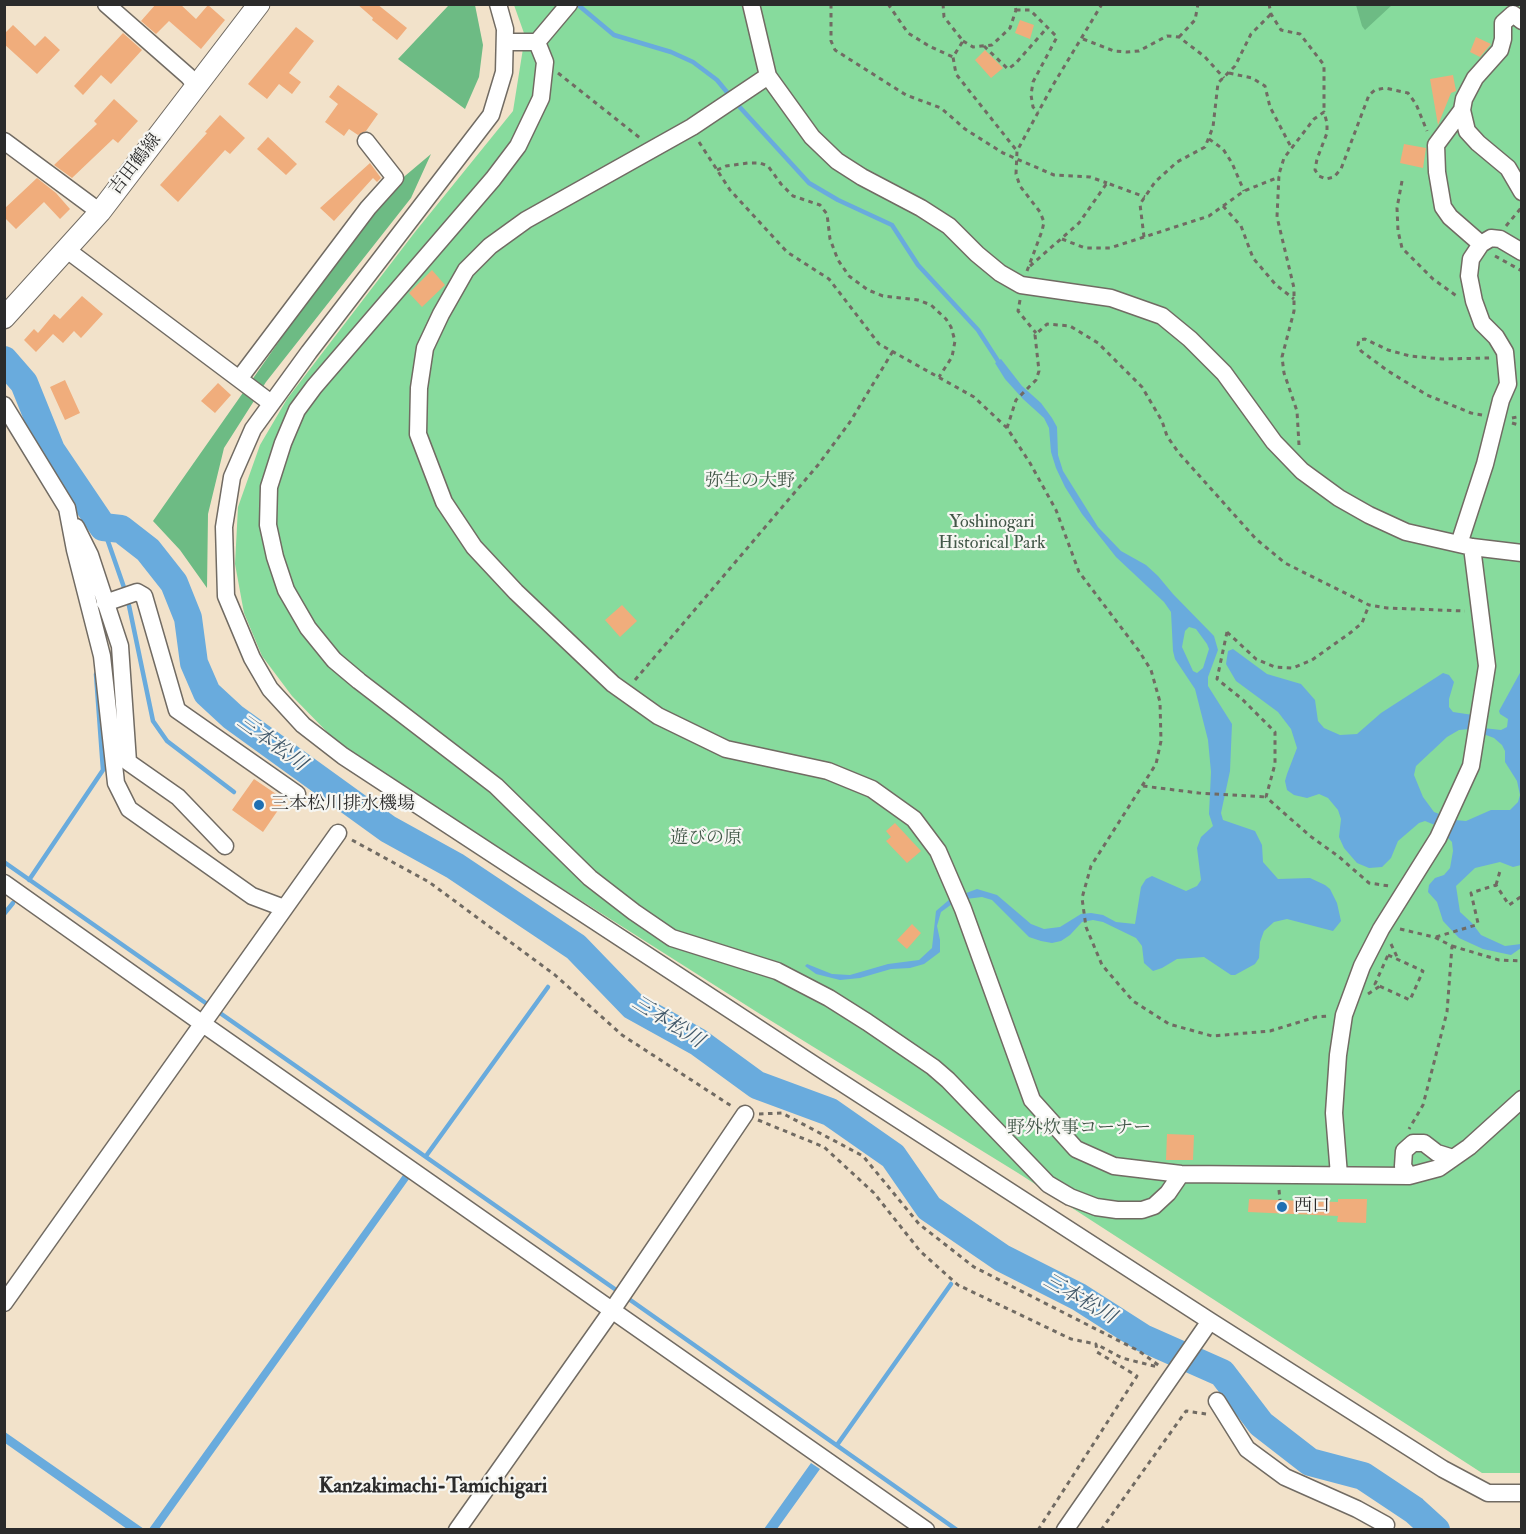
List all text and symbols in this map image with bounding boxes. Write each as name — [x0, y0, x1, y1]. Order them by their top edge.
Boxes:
street label: 吉田鶴線 — [105, 130, 167, 200]
park label: 弥生の大野 — [705, 471, 795, 493]
park label: Yoshinogari Historical Park — [938, 512, 1046, 554]
water label: 三本松川 — [232, 711, 310, 777]
place label: 三本松川排水機場 — [271, 794, 415, 816]
marker: 三本松川排水機場 — [252, 798, 266, 812]
park label: 遊びの原 — [670, 828, 742, 850]
water label: 三本松川 — [627, 992, 707, 1054]
park label: 野外炊事コーナー — [1007, 1118, 1151, 1140]
place label: 西口 — [1294, 1196, 1330, 1218]
marker: 西口 — [1275, 1200, 1289, 1214]
water label: 三本松川 — [1038, 1270, 1120, 1330]
district label: Kanzakimachi-Tamichigari — [319, 1474, 547, 1500]

